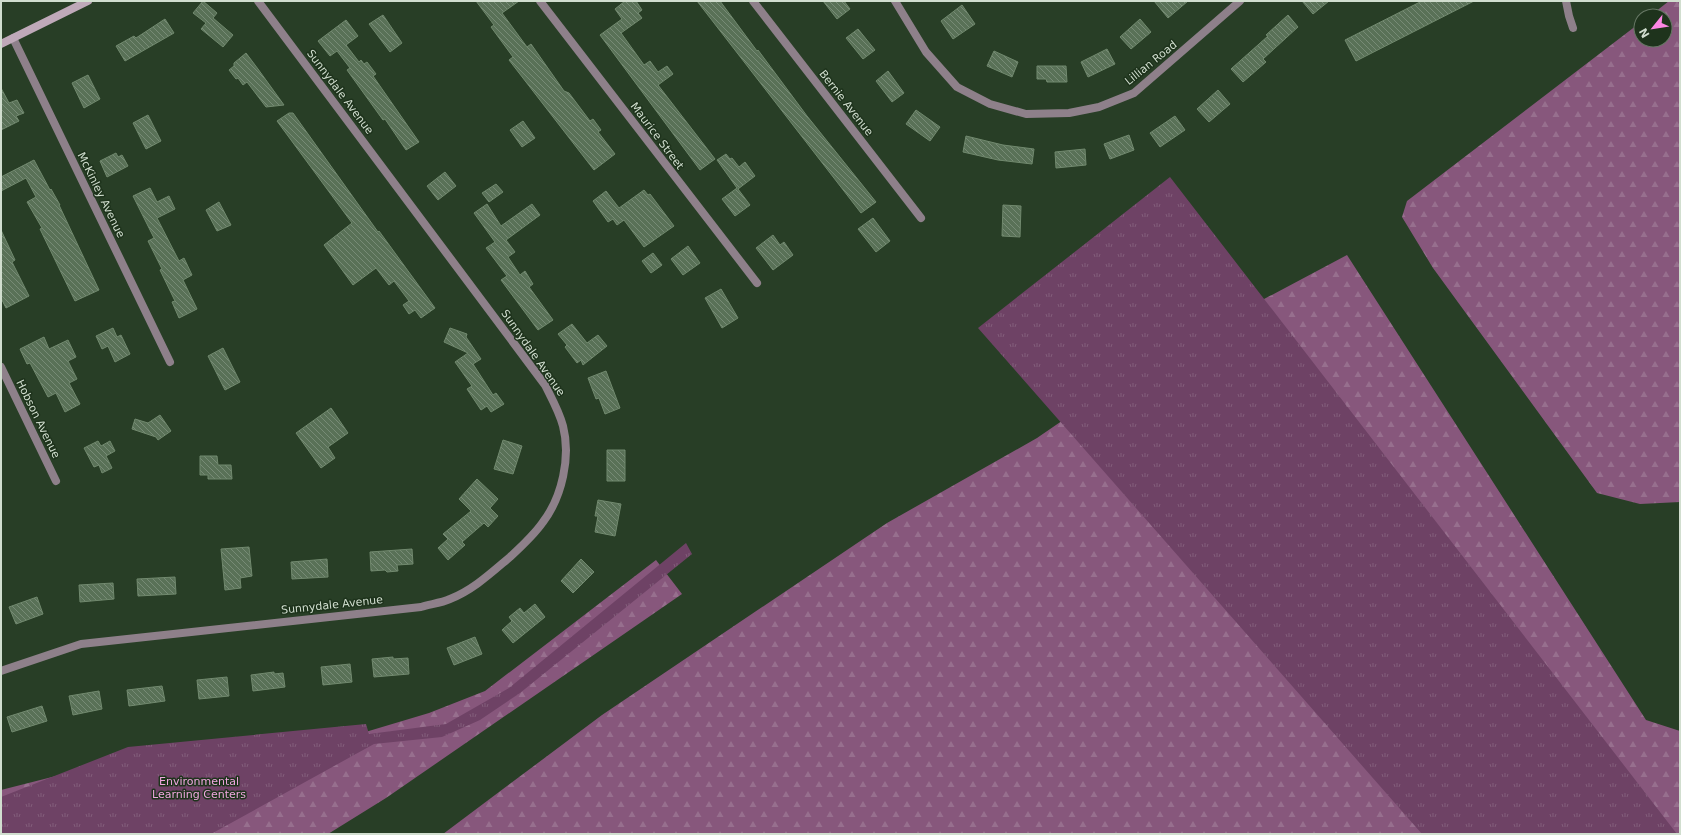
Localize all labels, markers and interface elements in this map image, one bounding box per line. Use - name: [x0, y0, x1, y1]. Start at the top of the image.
- north arrow: [1633, 8, 1673, 48]
- text: N: [1637, 26, 1653, 40]
- street label: Lillian Road: [1122, 38, 1180, 88]
- street label: Sunnydale Avenue: [304, 47, 376, 137]
- street label: Bernie Avenue: [816, 68, 876, 139]
- street label: Maurice Street: [628, 100, 687, 173]
- street label: McKinley Avenue: [75, 150, 127, 240]
- street label: Sunnydale Avenue: [498, 307, 568, 399]
- street label: Hobson Avenue: [13, 378, 63, 461]
- street label: Sunnydale Avenue: [280, 593, 384, 617]
- park label: Environmental Learning Centers: [152, 775, 246, 801]

